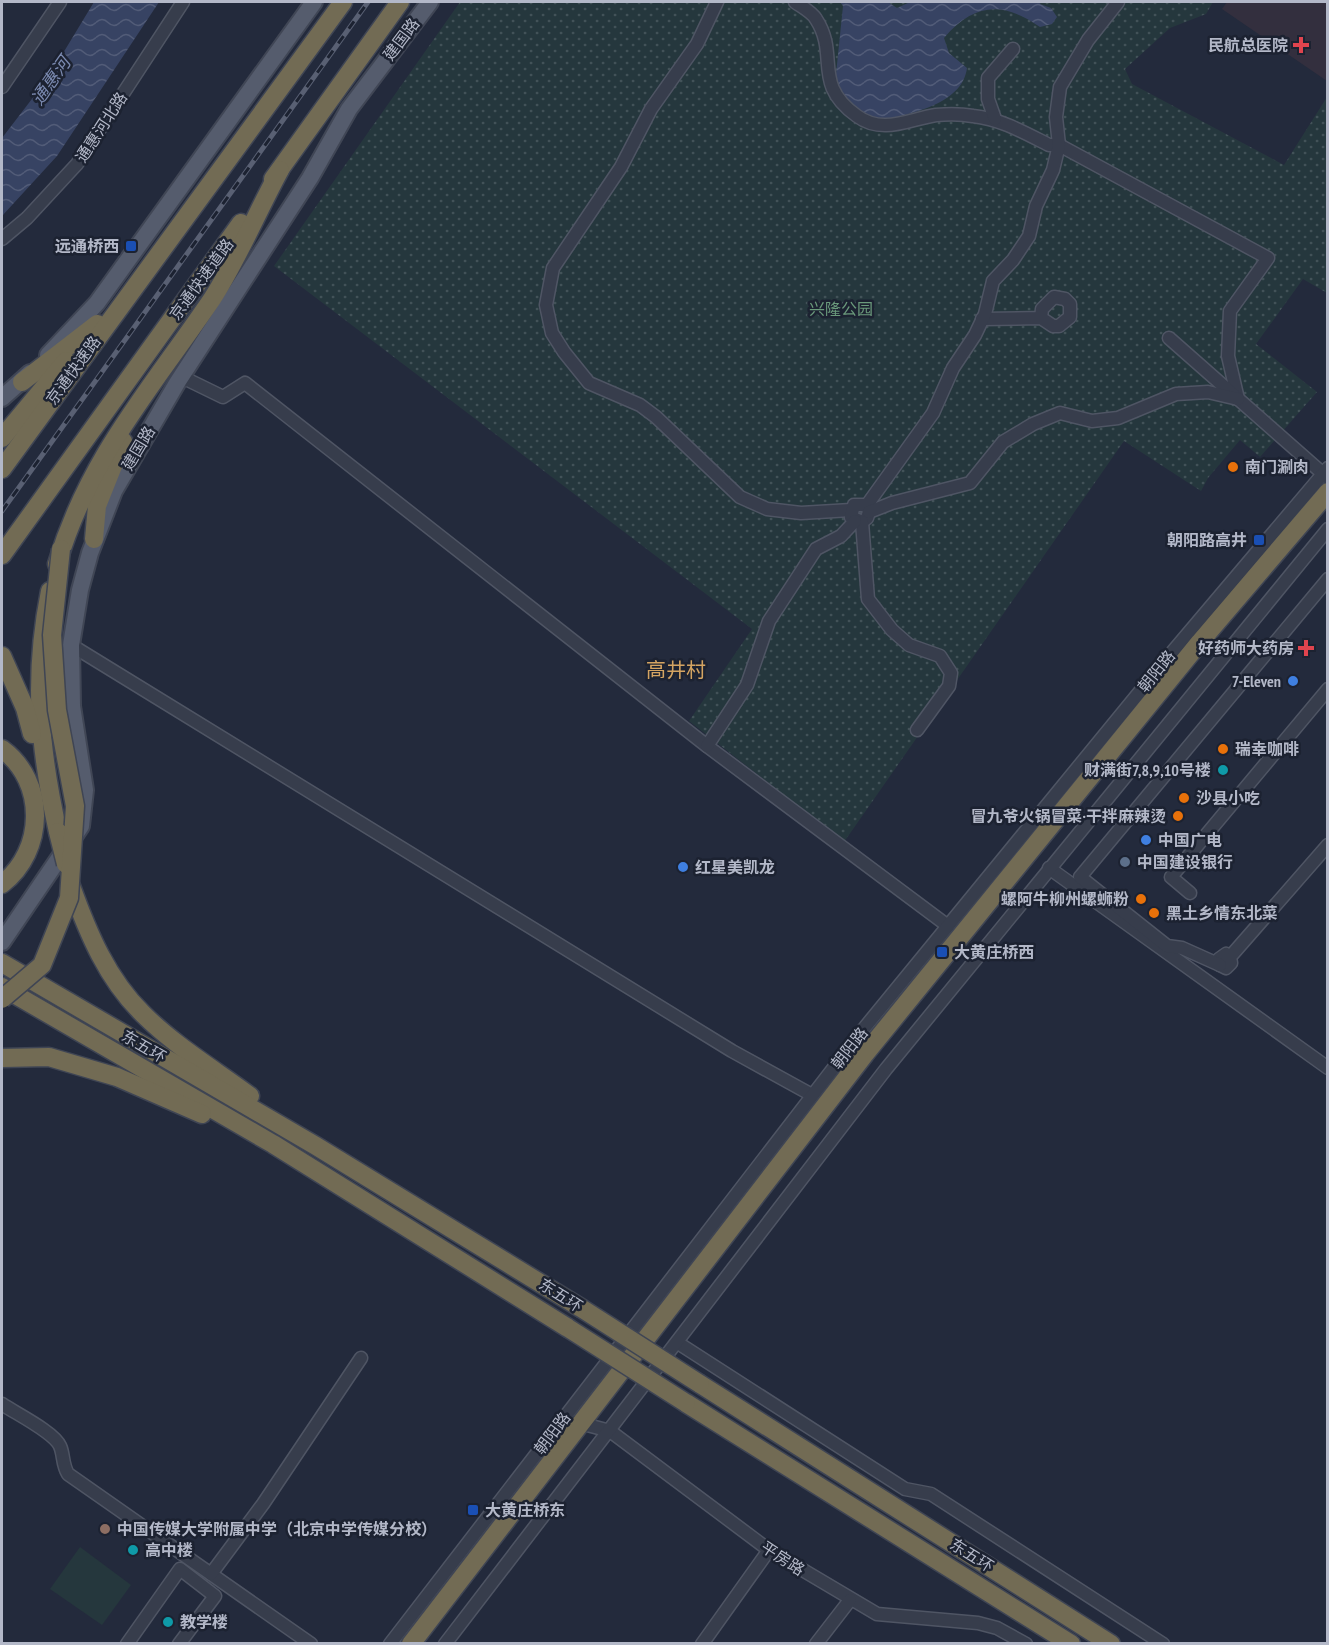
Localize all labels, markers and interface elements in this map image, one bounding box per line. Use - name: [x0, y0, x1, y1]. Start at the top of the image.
- street label: 建国路: [379, 14, 423, 64]
- place label: 民航总医院: [1208, 35, 1288, 55]
- marker: 民航总医院: [1292, 36, 1310, 54]
- water label: 通惠河: [26, 50, 77, 109]
- street label: 通惠河北路: [71, 88, 131, 166]
- street label: 京通快速道路: [165, 234, 237, 324]
- place label: 远通桥西: [55, 236, 119, 256]
- marker: 远通桥西: [124, 239, 138, 253]
- park label: 兴隆公园: [809, 299, 873, 319]
- street label: 京通快速路: [41, 332, 105, 408]
- street label: 建国路: [117, 422, 159, 474]
- place label: 南门涮肉: [1245, 457, 1309, 477]
- marker: 南门涮肉: [1226, 460, 1240, 474]
- place label: 朝阳路高井: [1167, 530, 1247, 550]
- marker: 朝阳路高井: [1252, 533, 1266, 547]
- place label: 好药师大药房: [1198, 638, 1294, 658]
- marker: 好药师大药房: [1299, 641, 1313, 655]
- street label: 朝阳路: [1133, 646, 1179, 696]
- district label: 高井村: [646, 657, 706, 683]
- place label: 7-Eleven: [1232, 671, 1281, 691]
- marker: 7-Eleven: [1286, 674, 1300, 688]
- place label: 瑞幸咖啡: [1235, 739, 1299, 759]
- marker: 瑞幸咖啡: [1216, 742, 1230, 756]
- place label: 财满街7,8,9,10号楼: [1084, 760, 1211, 780]
- marker: 财满街7,8,9,10号楼: [1216, 763, 1230, 777]
- place label: 沙县小吃: [1196, 788, 1260, 808]
- marker: 沙县小吃: [1177, 791, 1191, 805]
- place label: 冒九爷火锅冒菜·干拌麻辣烫: [971, 806, 1166, 826]
- marker: 冒九爷火锅冒菜·干拌麻辣烫: [1171, 809, 1185, 823]
- place label: 中国广电: [1158, 830, 1222, 850]
- marker: 中国广电: [1139, 833, 1153, 847]
- place label: 中国建设银行: [1137, 852, 1233, 872]
- marker: 中国建设银行: [1118, 855, 1132, 869]
- place label: 红星美凯龙: [695, 857, 775, 877]
- marker: 红星美凯龙: [676, 860, 690, 874]
- place label: 螺阿牛柳州螺蛳粉: [1001, 889, 1129, 909]
- marker: 螺阿牛柳州螺蛳粉: [1134, 892, 1148, 906]
- place label: 黑土乡情东北菜: [1166, 903, 1278, 923]
- marker: 黑土乡情东北菜: [1147, 906, 1161, 920]
- place label: 大黄庄桥西: [954, 942, 1034, 962]
- marker: 大黄庄桥西: [935, 945, 949, 959]
- street label: 朝阳路: [826, 1023, 872, 1073]
- street label: 东五环: [118, 1025, 170, 1067]
- street label: 东五环: [535, 1274, 587, 1316]
- street label: 朝阳路: [530, 1408, 574, 1458]
- place label: 大黄庄桥东: [485, 1500, 565, 1520]
- marker: 大黄庄桥东: [466, 1503, 480, 1517]
- place label: 中国传媒大学附属中学（北京中学传媒分校）: [117, 1519, 437, 1539]
- marker: 中国传媒大学附属中学（北京中学传媒分校）: [98, 1522, 112, 1536]
- street label: 东五环: [946, 1534, 998, 1576]
- street label: 平房路: [757, 1537, 809, 1579]
- place label: 高中楼: [145, 1540, 193, 1560]
- marker: 高中楼: [126, 1543, 140, 1557]
- place label: 教学楼: [180, 1612, 228, 1632]
- marker: 教学楼: [161, 1615, 175, 1629]

